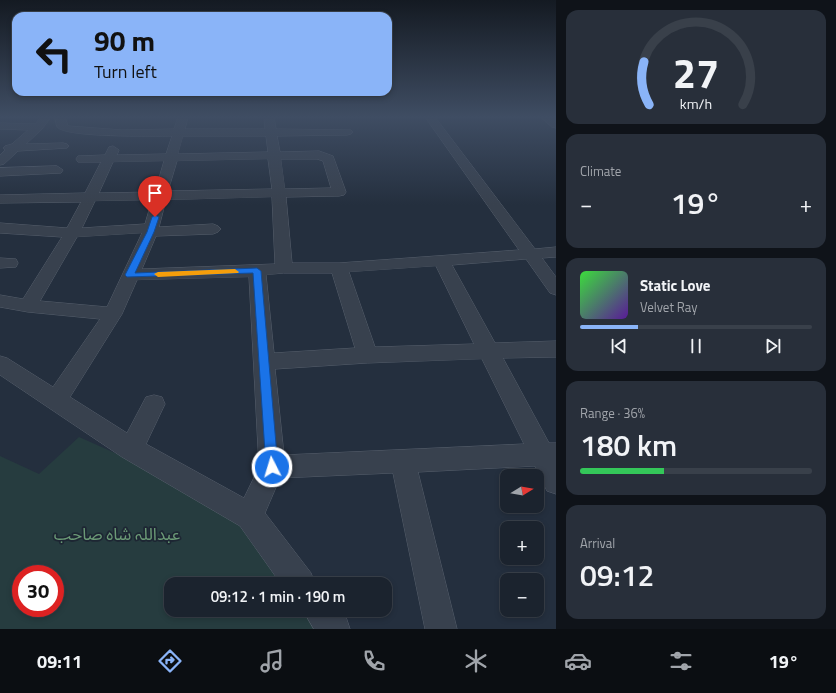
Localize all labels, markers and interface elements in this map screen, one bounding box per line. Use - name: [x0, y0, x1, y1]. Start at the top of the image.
- text: 90 m: [94, 19, 155, 62]
- icon: left: [28, 28, 80, 80]
- text: 27: [673, 41, 719, 104]
- text: Turn left: [94, 58, 157, 85]
- text: km/h: [680, 92, 712, 114]
- text: Climate: [580, 161, 621, 181]
- pin: [138, 176, 172, 217]
- text: 19°: [671, 180, 721, 226]
- icon: arrive: [144, 182, 166, 204]
- text: −: [580, 187, 592, 221]
- text: +: [800, 187, 812, 221]
- text: Static Love: [640, 274, 711, 297]
- text: Velvet Ray: [640, 297, 698, 317]
- icon: previous: [608, 335, 630, 357]
- icon: pause: [685, 335, 707, 357]
- icon: next: [762, 335, 784, 357]
- text: Range · 36%: [580, 403, 645, 423]
- text: 180 km: [580, 422, 677, 468]
- position arrow: [251, 446, 293, 488]
- north arrow: [500, 469, 544, 513]
- map controls: [500, 469, 544, 617]
- park label: عبداللہ شاہ صاحب: [54, 521, 181, 547]
- button: +: [500, 521, 544, 565]
- text: Arrival: [580, 533, 615, 553]
- text: 09:12: [580, 552, 654, 598]
- speed limit sign: 30: [12, 565, 64, 617]
- button: −: [500, 573, 544, 617]
- text: 09:12 · 1 min · 190 m: [211, 585, 345, 608]
- icon: directions: [156, 647, 184, 675]
- icon: music: [258, 647, 286, 675]
- icon: phone: [360, 647, 388, 675]
- icon: climate: [462, 647, 490, 675]
- icon: car: [564, 647, 592, 675]
- icon: filters: [667, 647, 695, 675]
- text: 09:11: [37, 648, 82, 675]
- text: 19°: [769, 648, 799, 675]

